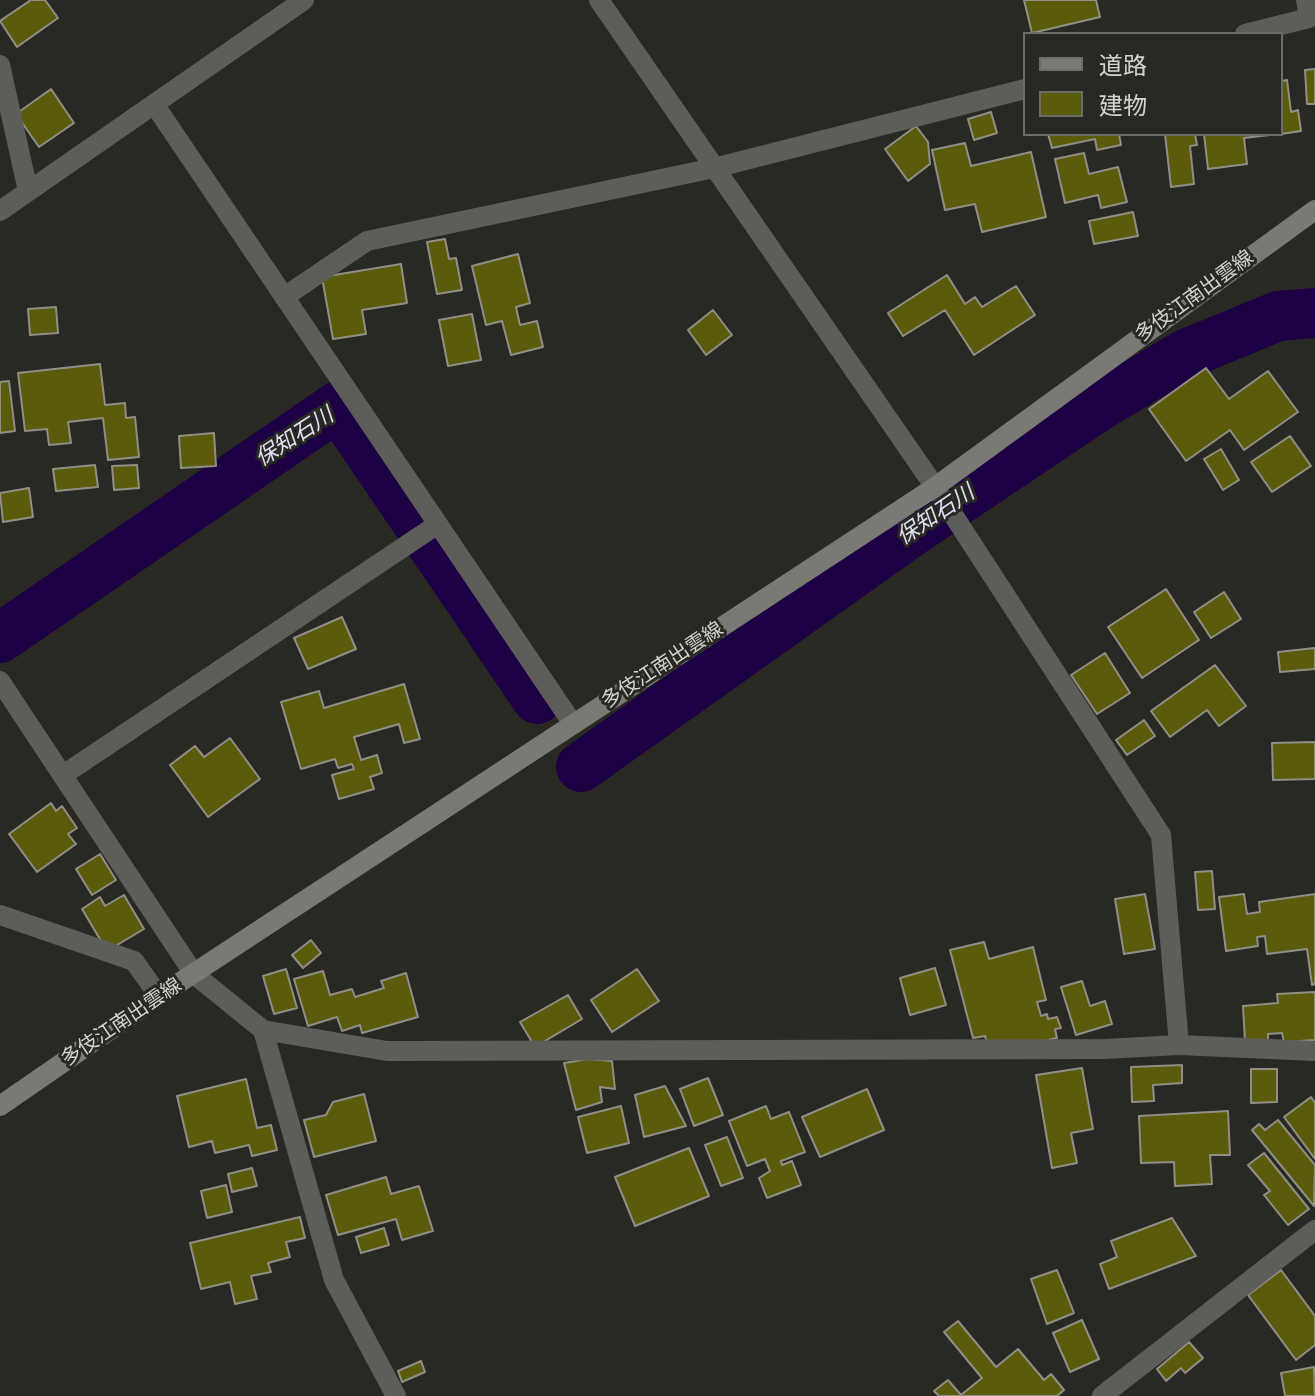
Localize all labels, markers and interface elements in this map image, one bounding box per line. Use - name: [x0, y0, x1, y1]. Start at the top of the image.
- legend: [1023, 32, 1283, 136]
- text: 道路: [1099, 49, 1147, 82]
- text: 建物: [1099, 89, 1147, 122]
- street label: 多伎江南出雲線: [1131, 246, 1259, 348]
- water label: 保知石川: [251, 403, 339, 473]
- water label: 保知石川: [892, 480, 980, 552]
- street label: 多伎江南出雲線: [598, 618, 728, 714]
- street label: 多伎江南出雲線: [57, 974, 187, 1072]

